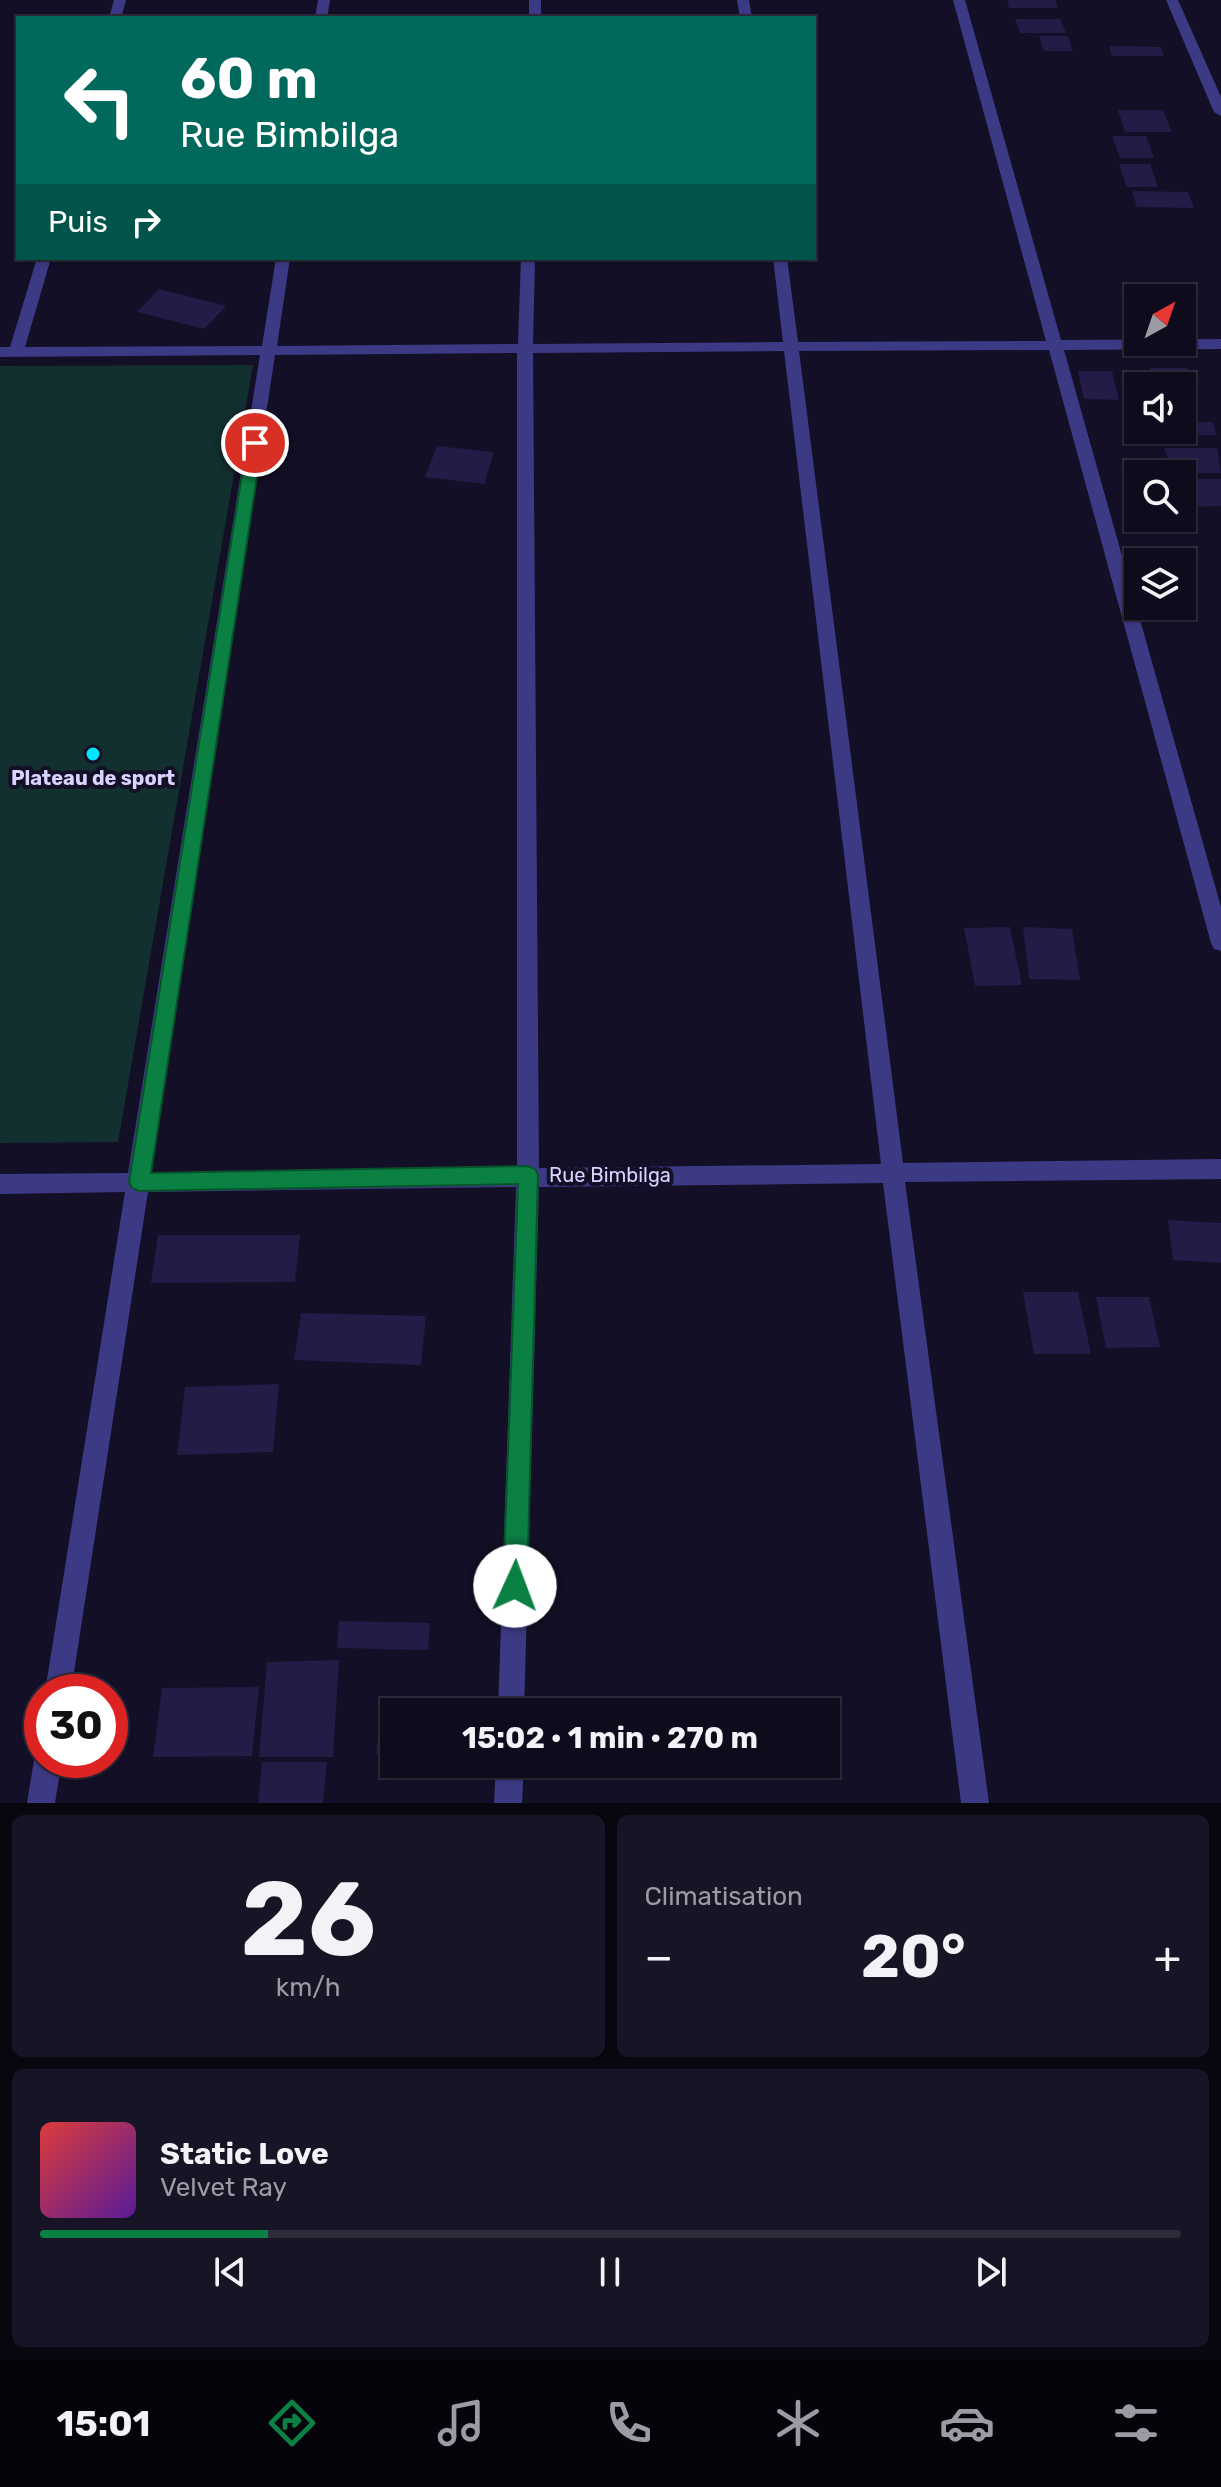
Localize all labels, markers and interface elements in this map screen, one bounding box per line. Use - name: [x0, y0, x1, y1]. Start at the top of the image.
- text: 60 m: [180, 46, 318, 112]
- icon: left: [48, 48, 152, 152]
- text: Rue Bimbilga: [180, 113, 399, 156]
- icon: right: [124, 200, 168, 244]
- text: Puis: [48, 204, 108, 240]
- north arrow: [1124, 284, 1196, 356]
- map controls: [1124, 284, 1196, 620]
- button: sound: [1124, 372, 1196, 444]
- pin: [221, 409, 289, 477]
- icon: arrive: [233, 421, 277, 465]
- button: search: [1124, 460, 1196, 532]
- button: layers: [1124, 548, 1196, 620]
- marker: Plateau de sport: [84, 745, 102, 763]
- place label: Plateau de sport: [11, 766, 175, 790]
- street label: Rue Bimbilga: [549, 1163, 671, 1187]
- position arrow: [473, 1544, 557, 1628]
- speed limit sign: 30: [24, 1674, 128, 1778]
- text: 15:02 · 1 min · 270 m: [462, 1720, 758, 1756]
- text: 26: [241, 1858, 376, 1981]
- text: Climatisation: [645, 1881, 803, 1912]
- text: 20°: [861, 1921, 966, 1992]
- text: −: [645, 1931, 673, 1983]
- text: +: [1154, 1931, 1181, 1983]
- text: km/h: [276, 1972, 341, 2003]
- text: Static Love: [160, 2136, 329, 2172]
- text: Velvet Ray: [160, 2172, 287, 2203]
- icon: previous: [208, 2250, 252, 2294]
- icon: pause: [588, 2250, 632, 2294]
- icon: next: [969, 2250, 1013, 2294]
- icon: directions: [264, 2395, 320, 2451]
- icon: music: [433, 2395, 489, 2451]
- icon: phone: [601, 2395, 657, 2451]
- icon: climate: [770, 2395, 826, 2451]
- icon: car: [939, 2395, 995, 2451]
- icon: filters: [1108, 2395, 1164, 2451]
- text: 15:01: [56, 2402, 151, 2445]

